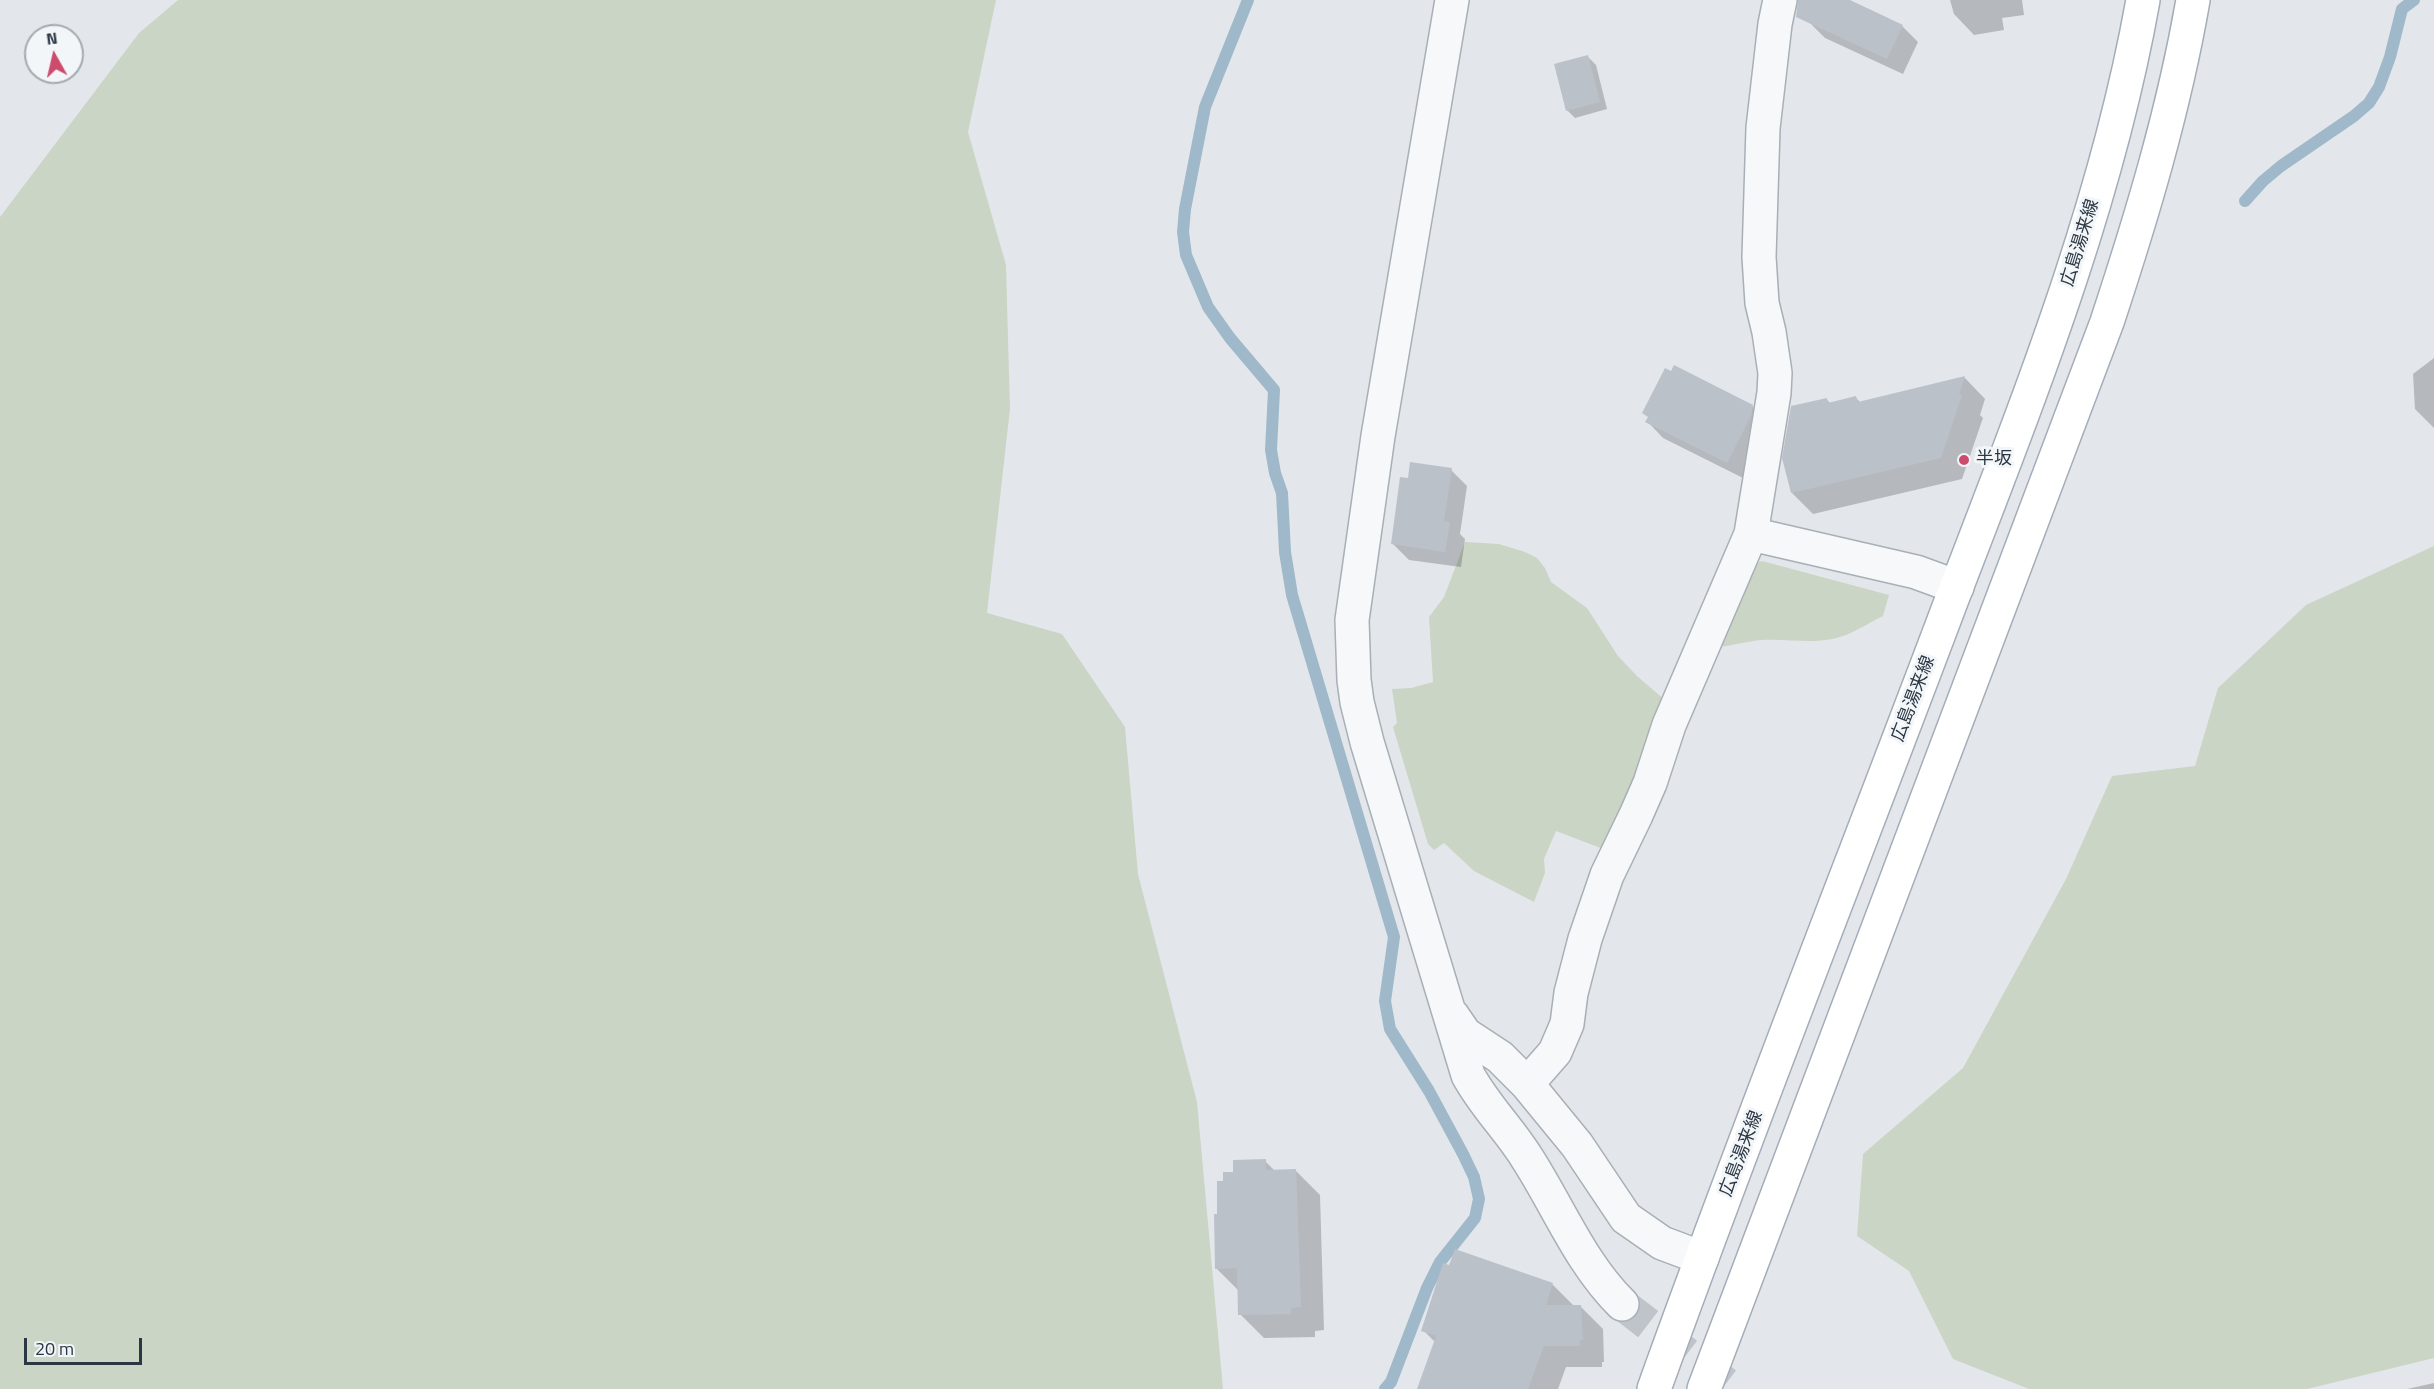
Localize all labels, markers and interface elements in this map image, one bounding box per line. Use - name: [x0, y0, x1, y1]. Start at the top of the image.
- north arrow: [24, 24, 84, 84]
- text: N: [45, 26, 59, 51]
- street label: 広島湯来線: [2058, 197, 2104, 289]
- place label: 半坂: [1976, 449, 2012, 471]
- marker: 半坂: [1957, 453, 1971, 467]
- street label: 広島湯来線: [1888, 653, 1940, 745]
- street label: 広島湯来線: [1716, 1108, 1768, 1200]
- scale bar: [27, 1326, 146, 1364]
- text: 20 m: [35, 1335, 74, 1362]

